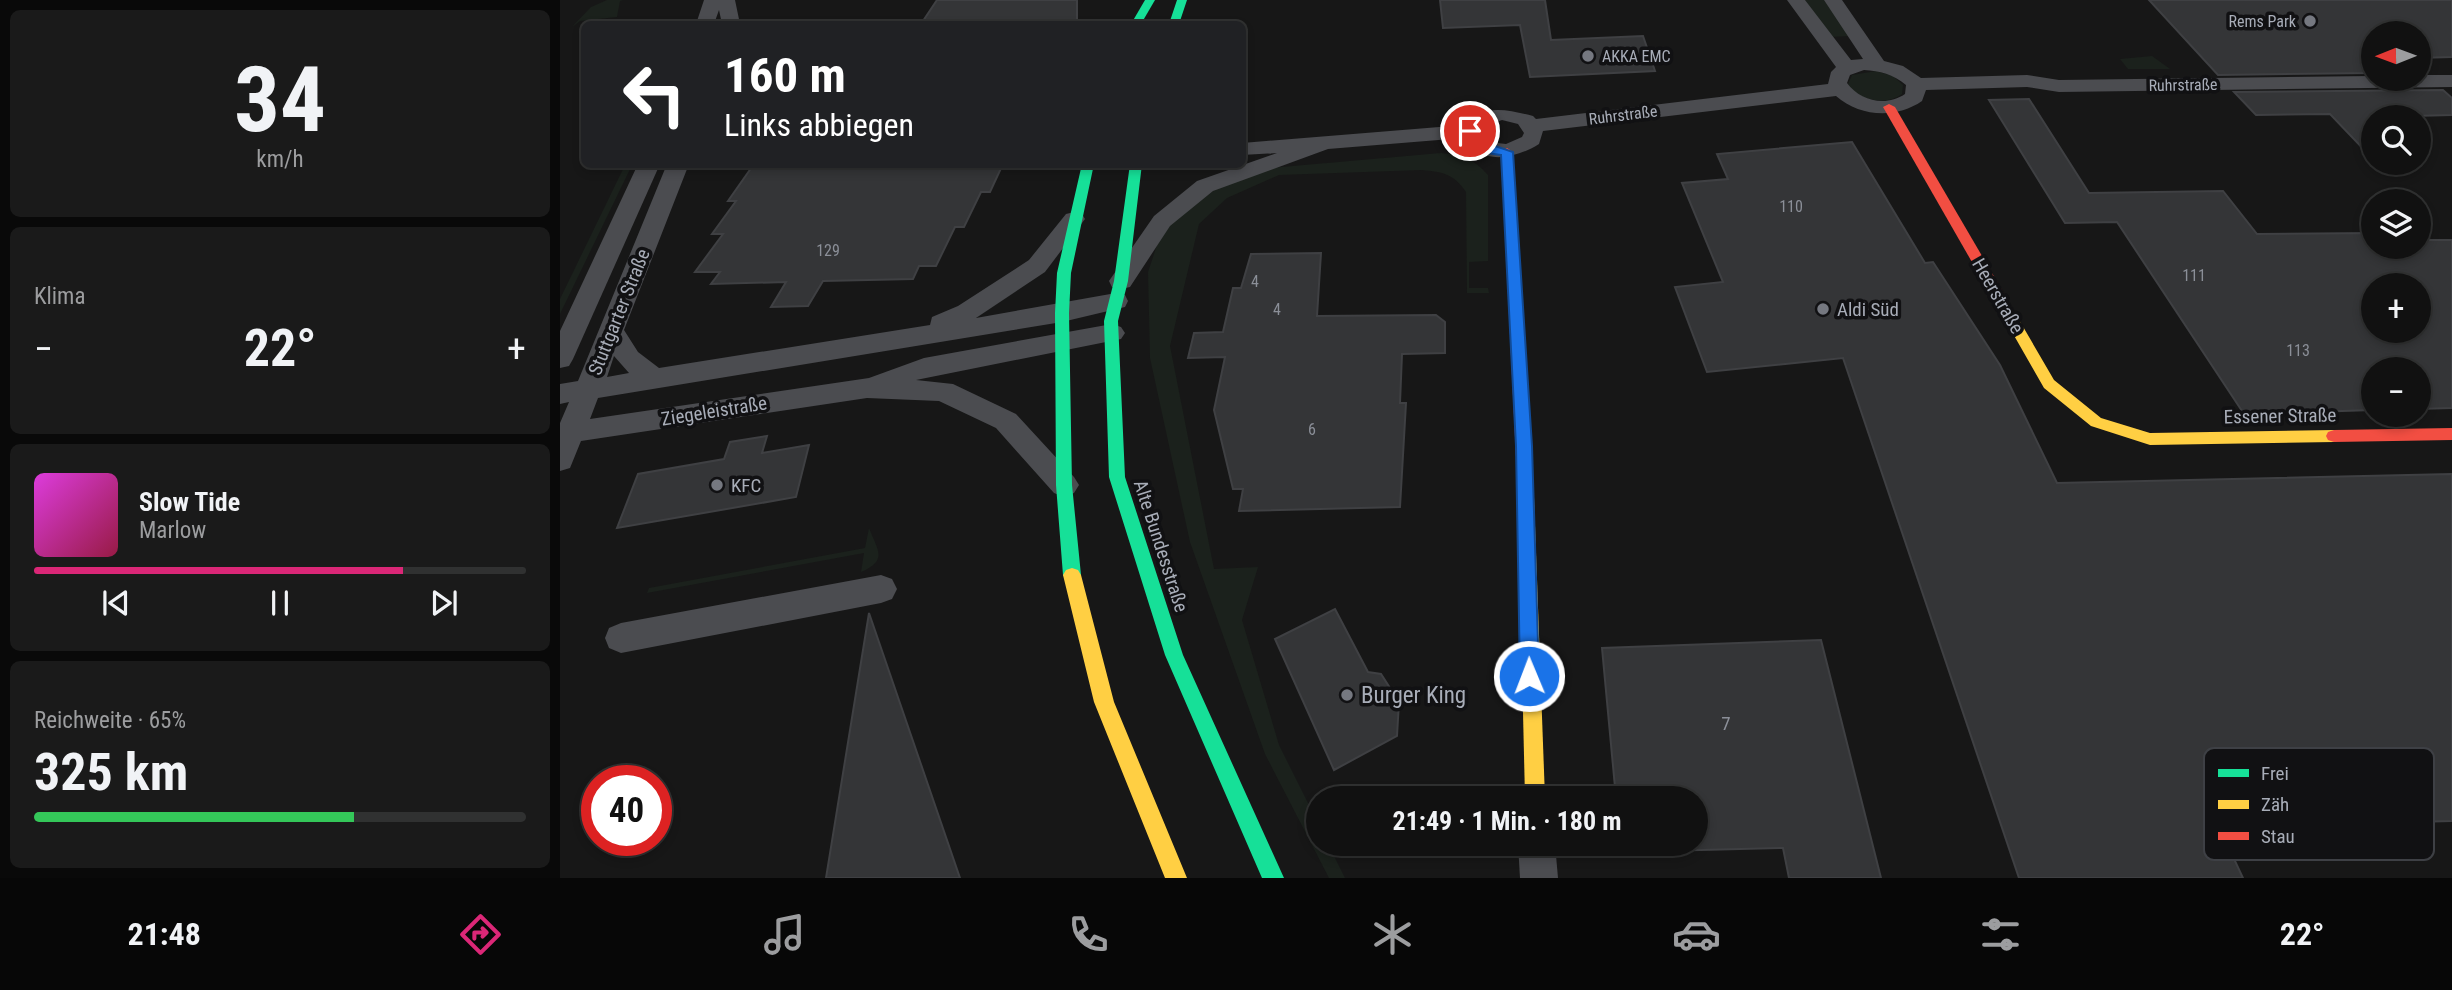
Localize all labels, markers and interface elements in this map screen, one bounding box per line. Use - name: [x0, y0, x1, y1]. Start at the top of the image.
- place label: Rems Park: [2228, 12, 2297, 31]
- marker: Rems Park: [2302, 13, 2318, 29]
- north arrow: [2361, 21, 2431, 91]
- map controls: [2361, 21, 2431, 427]
- text: 34: [234, 47, 326, 153]
- text: 160 m: [724, 47, 846, 104]
- place label: AKKA EMC: [1602, 47, 1671, 66]
- marker: AKKA EMC: [1580, 48, 1596, 64]
- icon: left: [609, 49, 700, 140]
- street label: Ruhrstraße: [2148, 75, 2218, 95]
- pin: [1440, 101, 1500, 161]
- street label: Ruhrstraße: [1588, 101, 1658, 129]
- button: search: [2361, 105, 2431, 175]
- text: Links abbiegen: [724, 106, 914, 144]
- icon: arrive: [1451, 112, 1489, 150]
- text: km/h: [256, 146, 304, 173]
- button: layers: [2361, 189, 2431, 259]
- house number: 110: [1779, 197, 1803, 216]
- house number: 129: [816, 241, 840, 260]
- street label: Stuttgarter Straße: [583, 245, 655, 378]
- street label: Heerstraße: [1967, 254, 2029, 338]
- house number: 111: [2182, 266, 2206, 285]
- house number: 4: [1251, 272, 1259, 291]
- button: +: [2361, 273, 2431, 343]
- text: Klima: [34, 283, 85, 310]
- place label: Aldi Süd: [1837, 298, 1899, 321]
- house number: 4: [1273, 300, 1281, 319]
- marker: Aldi Süd: [1815, 301, 1831, 317]
- text: 22°: [244, 318, 316, 379]
- text: −: [34, 327, 53, 371]
- text: +: [507, 327, 526, 371]
- house number: 113: [2286, 341, 2310, 360]
- button: −: [2361, 357, 2431, 427]
- street label: Ziegeleistraße: [659, 391, 769, 431]
- street label: Essener Straße: [2223, 404, 2337, 428]
- house number: 6: [1308, 420, 1316, 439]
- place label: KFC: [731, 474, 761, 497]
- marker: KFC: [709, 477, 725, 493]
- street label: Alte Bundesstraße: [1129, 477, 1193, 615]
- text: Slow Tide: [139, 487, 240, 517]
- text: Marlow: [139, 517, 206, 544]
- icon: previous: [97, 584, 135, 622]
- icon: pause: [261, 584, 299, 622]
- icon: next: [425, 584, 463, 622]
- position arrow: [1492, 639, 1566, 713]
- place label: Burger King: [1361, 682, 1466, 709]
- marker: Burger King: [1339, 687, 1355, 703]
- text: Reichweite · 65%: [34, 707, 186, 734]
- house number: 7: [1721, 712, 1731, 735]
- text: 325 km: [34, 742, 188, 803]
- legend: [2204, 748, 2434, 860]
- text: Frei: [2261, 762, 2289, 785]
- speed limit sign: 40: [581, 765, 672, 856]
- text: Zäh: [2261, 793, 2289, 816]
- text: 21:49 · 1 Min. · 180 m: [1393, 806, 1621, 836]
- text: Stau: [2261, 825, 2295, 848]
- icon: directions: [456, 910, 505, 959]
- icon: music: [760, 910, 809, 959]
- icon: phone: [1064, 910, 1113, 959]
- icon: climate: [1368, 910, 1417, 959]
- icon: car: [1672, 910, 1721, 959]
- icon: filters: [1976, 910, 2025, 959]
- text: 21:48: [127, 915, 201, 953]
- text: 22°: [2280, 915, 2324, 953]

